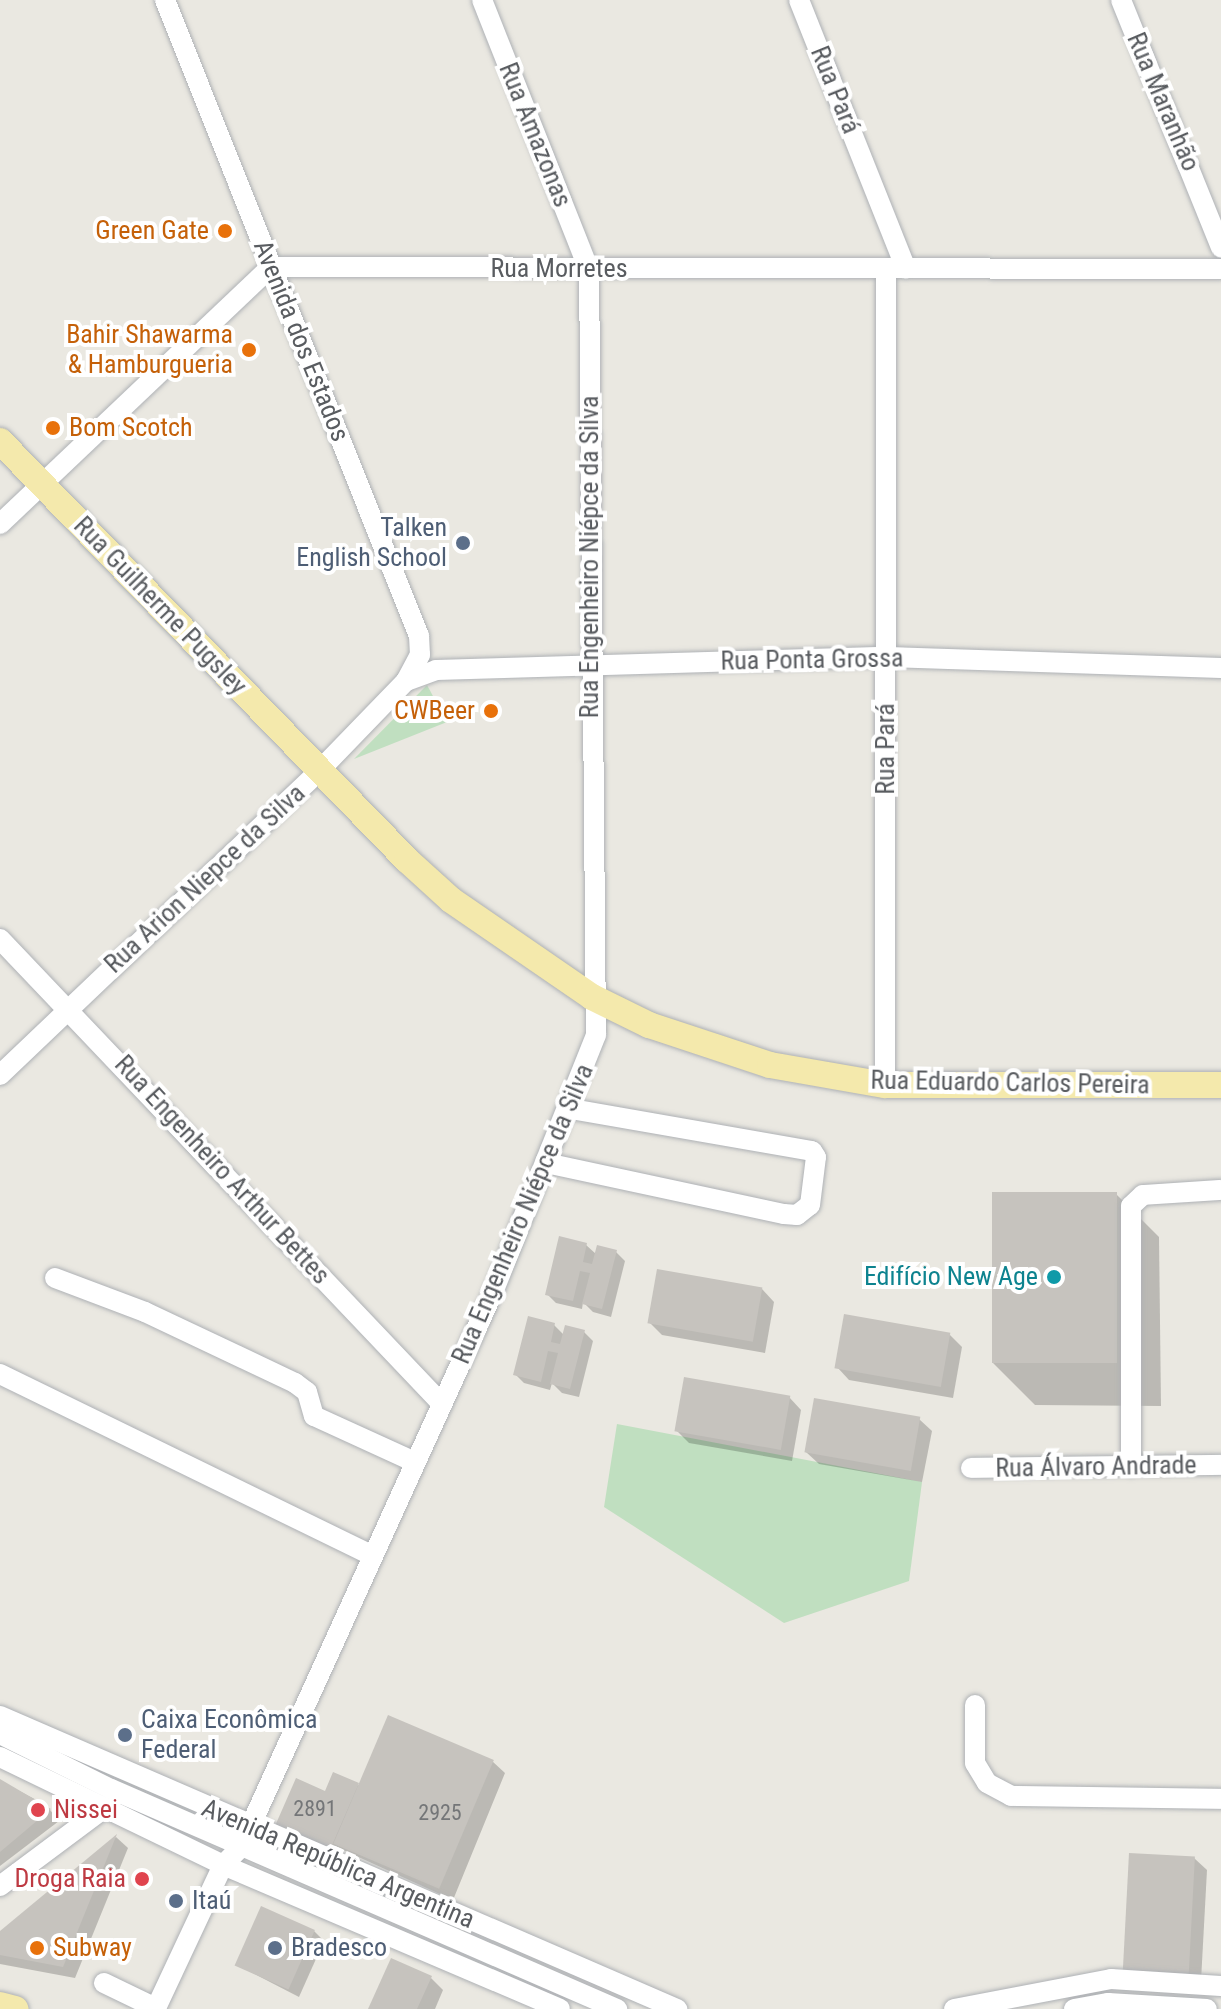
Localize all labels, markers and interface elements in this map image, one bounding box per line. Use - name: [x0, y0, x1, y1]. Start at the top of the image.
- street label: Rua Maranhão: [1120, 28, 1206, 176]
- street label: Rua Pará: [803, 42, 867, 138]
- street label: Rua Amazonas: [492, 58, 578, 212]
- place label: Green Gate: [95, 215, 209, 247]
- marker: Green Gate: [216, 222, 234, 240]
- street label: Avenida dos Estados: [246, 236, 356, 446]
- street label: Rua Morretes: [490, 253, 628, 285]
- place label: Bahir Shawarma & Hamburgueria: [66, 319, 233, 380]
- marker: Bahir Shawarma & Hamburgueria: [240, 341, 258, 359]
- street label: Rua Engenheiro Niépce da Silva: [574, 396, 606, 718]
- place label: Bom Scotch: [69, 412, 193, 444]
- marker: Bom Scotch: [44, 419, 62, 437]
- street label: Rua Guilherme Pugsley: [67, 510, 253, 702]
- place label: Talken English School: [296, 512, 447, 574]
- marker: Talken English School: [454, 534, 472, 552]
- street label: Rua Ponta Grossa: [720, 643, 904, 677]
- place label: CWBeer: [394, 695, 475, 727]
- marker: CWBeer: [482, 702, 500, 720]
- street label: Rua Pará: [870, 703, 902, 795]
- street label: Rua Arion Niepce da Silva: [98, 778, 312, 980]
- street label: Rua Engenheiro Arthur Bettes: [108, 1049, 336, 1291]
- street label: Rua Engenheiro Niépce da Silva: [446, 1059, 600, 1369]
- street label: Rua Eduardo Carlos Pereira: [870, 1065, 1150, 1101]
- place label: Edifício New Age: [864, 1261, 1038, 1293]
- marker: Edifício New Age: [1045, 1268, 1063, 1286]
- street label: Rua Álvaro Andrade: [995, 1450, 1197, 1484]
- place label: Caixa Econômica Federal: [141, 1704, 317, 1766]
- marker: Caixa Econômica Federal: [116, 1726, 134, 1744]
- street label: Avenida República Argentina: [197, 1792, 479, 1936]
- place label: Nissei: [54, 1794, 118, 1826]
- house number: 2891: [293, 1796, 337, 1822]
- house number: 2925: [418, 1800, 462, 1826]
- marker: Nissei: [29, 1801, 47, 1819]
- place label: Droga Raia: [15, 1863, 126, 1895]
- marker: Droga Raia: [133, 1870, 151, 1888]
- place label: Itaú: [192, 1885, 231, 1917]
- marker: Itaú: [167, 1892, 185, 1910]
- place label: Subway: [53, 1932, 132, 1964]
- place label: Bradesco: [291, 1932, 387, 1964]
- marker: Subway: [28, 1939, 46, 1957]
- marker: Bradesco: [266, 1939, 284, 1957]

